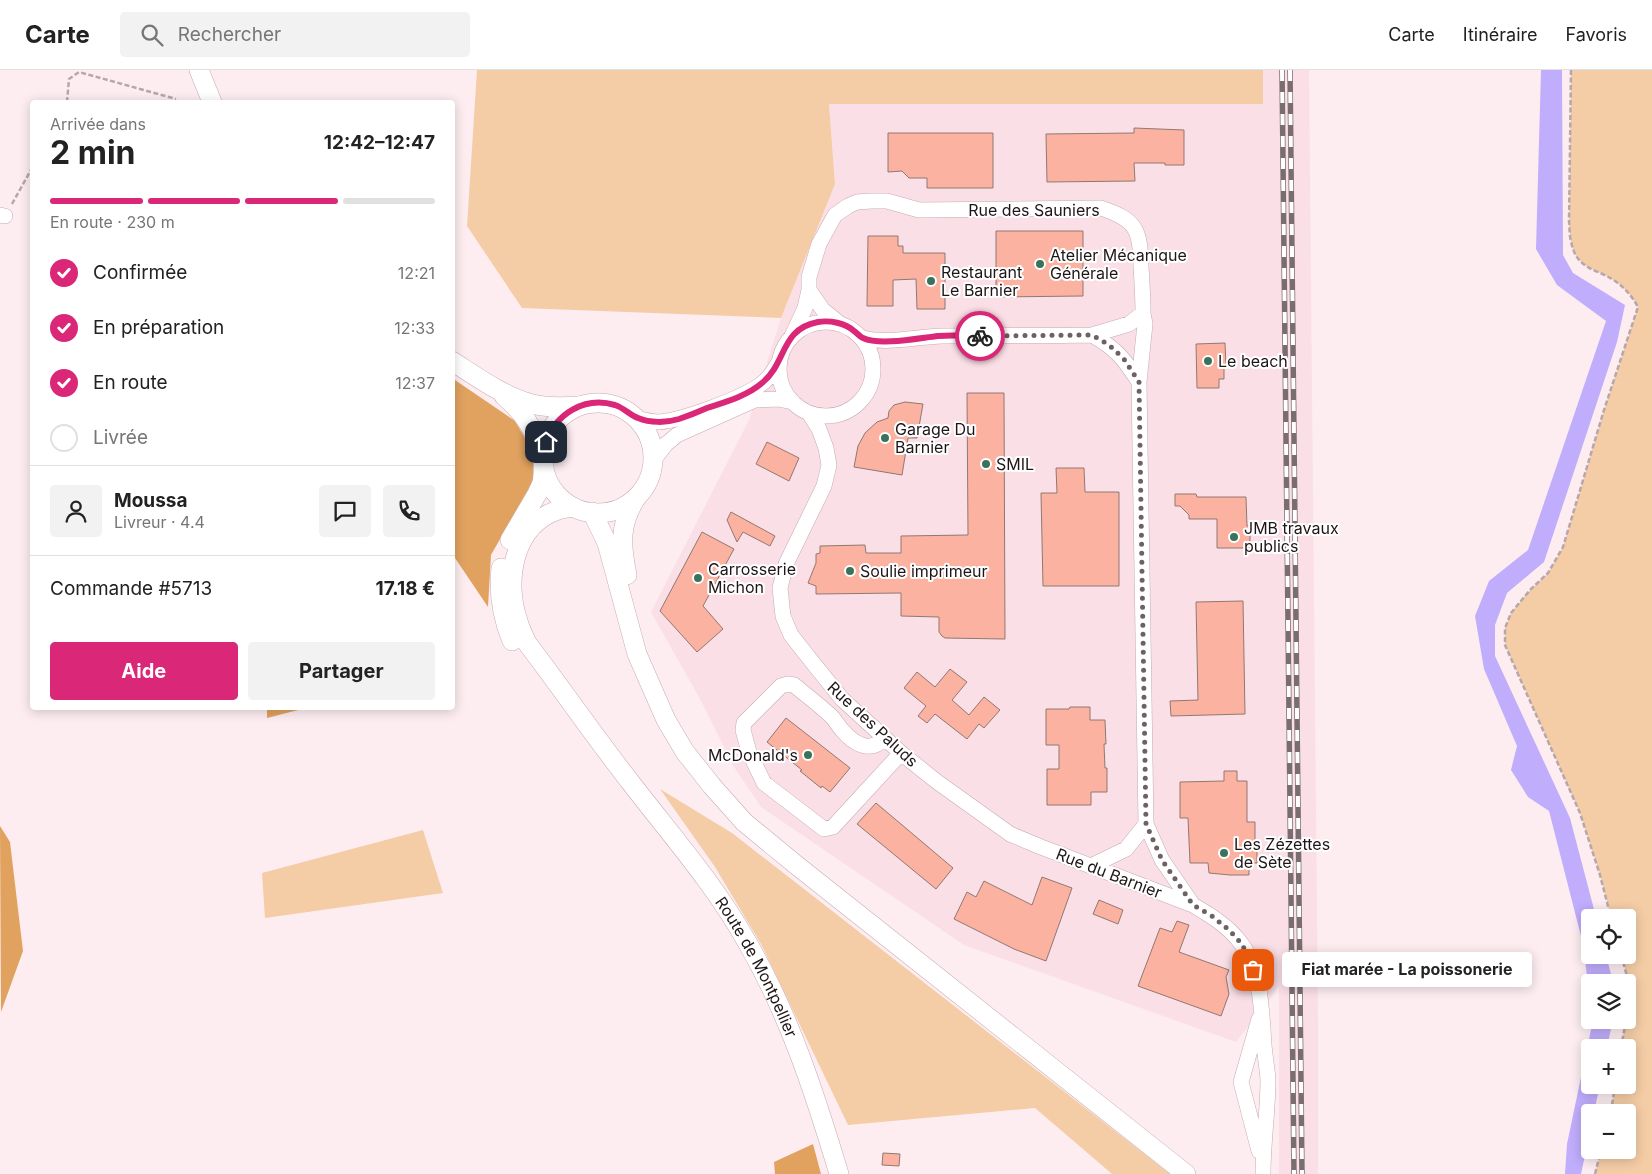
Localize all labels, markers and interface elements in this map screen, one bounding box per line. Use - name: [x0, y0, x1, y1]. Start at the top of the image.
- search box: [120, 12, 470, 57]
- text: Carte: [25, 20, 90, 49]
- icon: search: [138, 21, 166, 49]
- text: Rechercher: [178, 23, 281, 46]
- text: Carte: [1388, 24, 1435, 45]
- text: Itinéraire: [1463, 24, 1537, 45]
- text: Favoris: [1565, 24, 1627, 45]
- text: Arrivée dans: [50, 114, 146, 134]
- text: 12:42–12:47: [324, 131, 435, 154]
- text: 2 min: [50, 133, 136, 172]
- street label: Rue des Sauniers: [968, 200, 1100, 220]
- text: En route · 230 m: [50, 212, 175, 232]
- place label: Atelier Mécanique Générale: [1050, 245, 1187, 283]
- marker: Atelier Mécanique Générale: [1034, 258, 1046, 270]
- icon: check: [50, 259, 78, 287]
- text: Confirmée: [93, 261, 187, 284]
- place label: Restaurant Le Barnier: [941, 262, 1022, 300]
- text: 12:21: [398, 263, 435, 283]
- marker: Restaurant Le Barnier: [925, 275, 937, 287]
- courier: [955, 311, 1005, 361]
- icon: check: [50, 314, 78, 342]
- text: En préparation: [93, 316, 224, 339]
- text: 12:33: [394, 318, 435, 338]
- icon: bike: [966, 322, 994, 350]
- place label: Le beach: [1218, 351, 1288, 371]
- marker: Le beach: [1202, 355, 1214, 367]
- icon: check: [50, 369, 78, 397]
- text: En route: [93, 371, 168, 394]
- text: 12:37: [395, 373, 435, 393]
- place label: Garage Du Barnier: [895, 419, 976, 457]
- pin: [525, 421, 567, 463]
- text: Livrée: [93, 426, 148, 449]
- icon: home: [532, 428, 560, 456]
- marker: Garage Du Barnier: [879, 432, 891, 444]
- place label: SMIL: [996, 454, 1034, 474]
- marker: SMIL: [980, 458, 992, 470]
- button: person: [50, 485, 102, 537]
- button: chat: [319, 485, 371, 537]
- button: phone: [383, 485, 435, 537]
- text: Moussa: [114, 489, 188, 512]
- text: Livreur · 4.4: [114, 512, 205, 532]
- place label: JMB travaux publics: [1244, 518, 1339, 556]
- marker: JMB travaux publics: [1228, 531, 1240, 543]
- place label: Carrosserie Michon: [708, 559, 796, 597]
- place label: Soulie imprimeur: [860, 561, 988, 581]
- marker: Soulie imprimeur: [844, 565, 856, 577]
- marker: Carrosserie Michon: [692, 572, 704, 584]
- text: Commande #5713: [50, 577, 212, 600]
- text: 17.18 €: [375, 577, 435, 600]
- button: Aide: [50, 642, 238, 700]
- button: Partager: [248, 642, 435, 700]
- street label: Rue des Paluds: [824, 677, 922, 771]
- place label: McDonald's: [708, 745, 798, 765]
- marker: McDonald's: [802, 749, 814, 761]
- place label: Les Zézettes de Sète: [1234, 834, 1330, 872]
- street label: Rue du Barnier: [1053, 844, 1165, 902]
- marker: Les Zézettes de Sète: [1218, 847, 1230, 859]
- street label: Route de Montpellier: [711, 893, 802, 1040]
- map controls: [1581, 909, 1636, 1159]
- button: locate: [1581, 909, 1636, 964]
- pin: [1232, 949, 1274, 991]
- callout: Fiat marée - La poissonerie: [1283, 952, 1533, 988]
- icon: bag: [1239, 956, 1267, 984]
- text: Fiat marée - La poissonerie: [1302, 959, 1512, 979]
- button: layers: [1581, 974, 1636, 1029]
- button: +: [1581, 1039, 1636, 1094]
- button: −: [1581, 1104, 1636, 1159]

